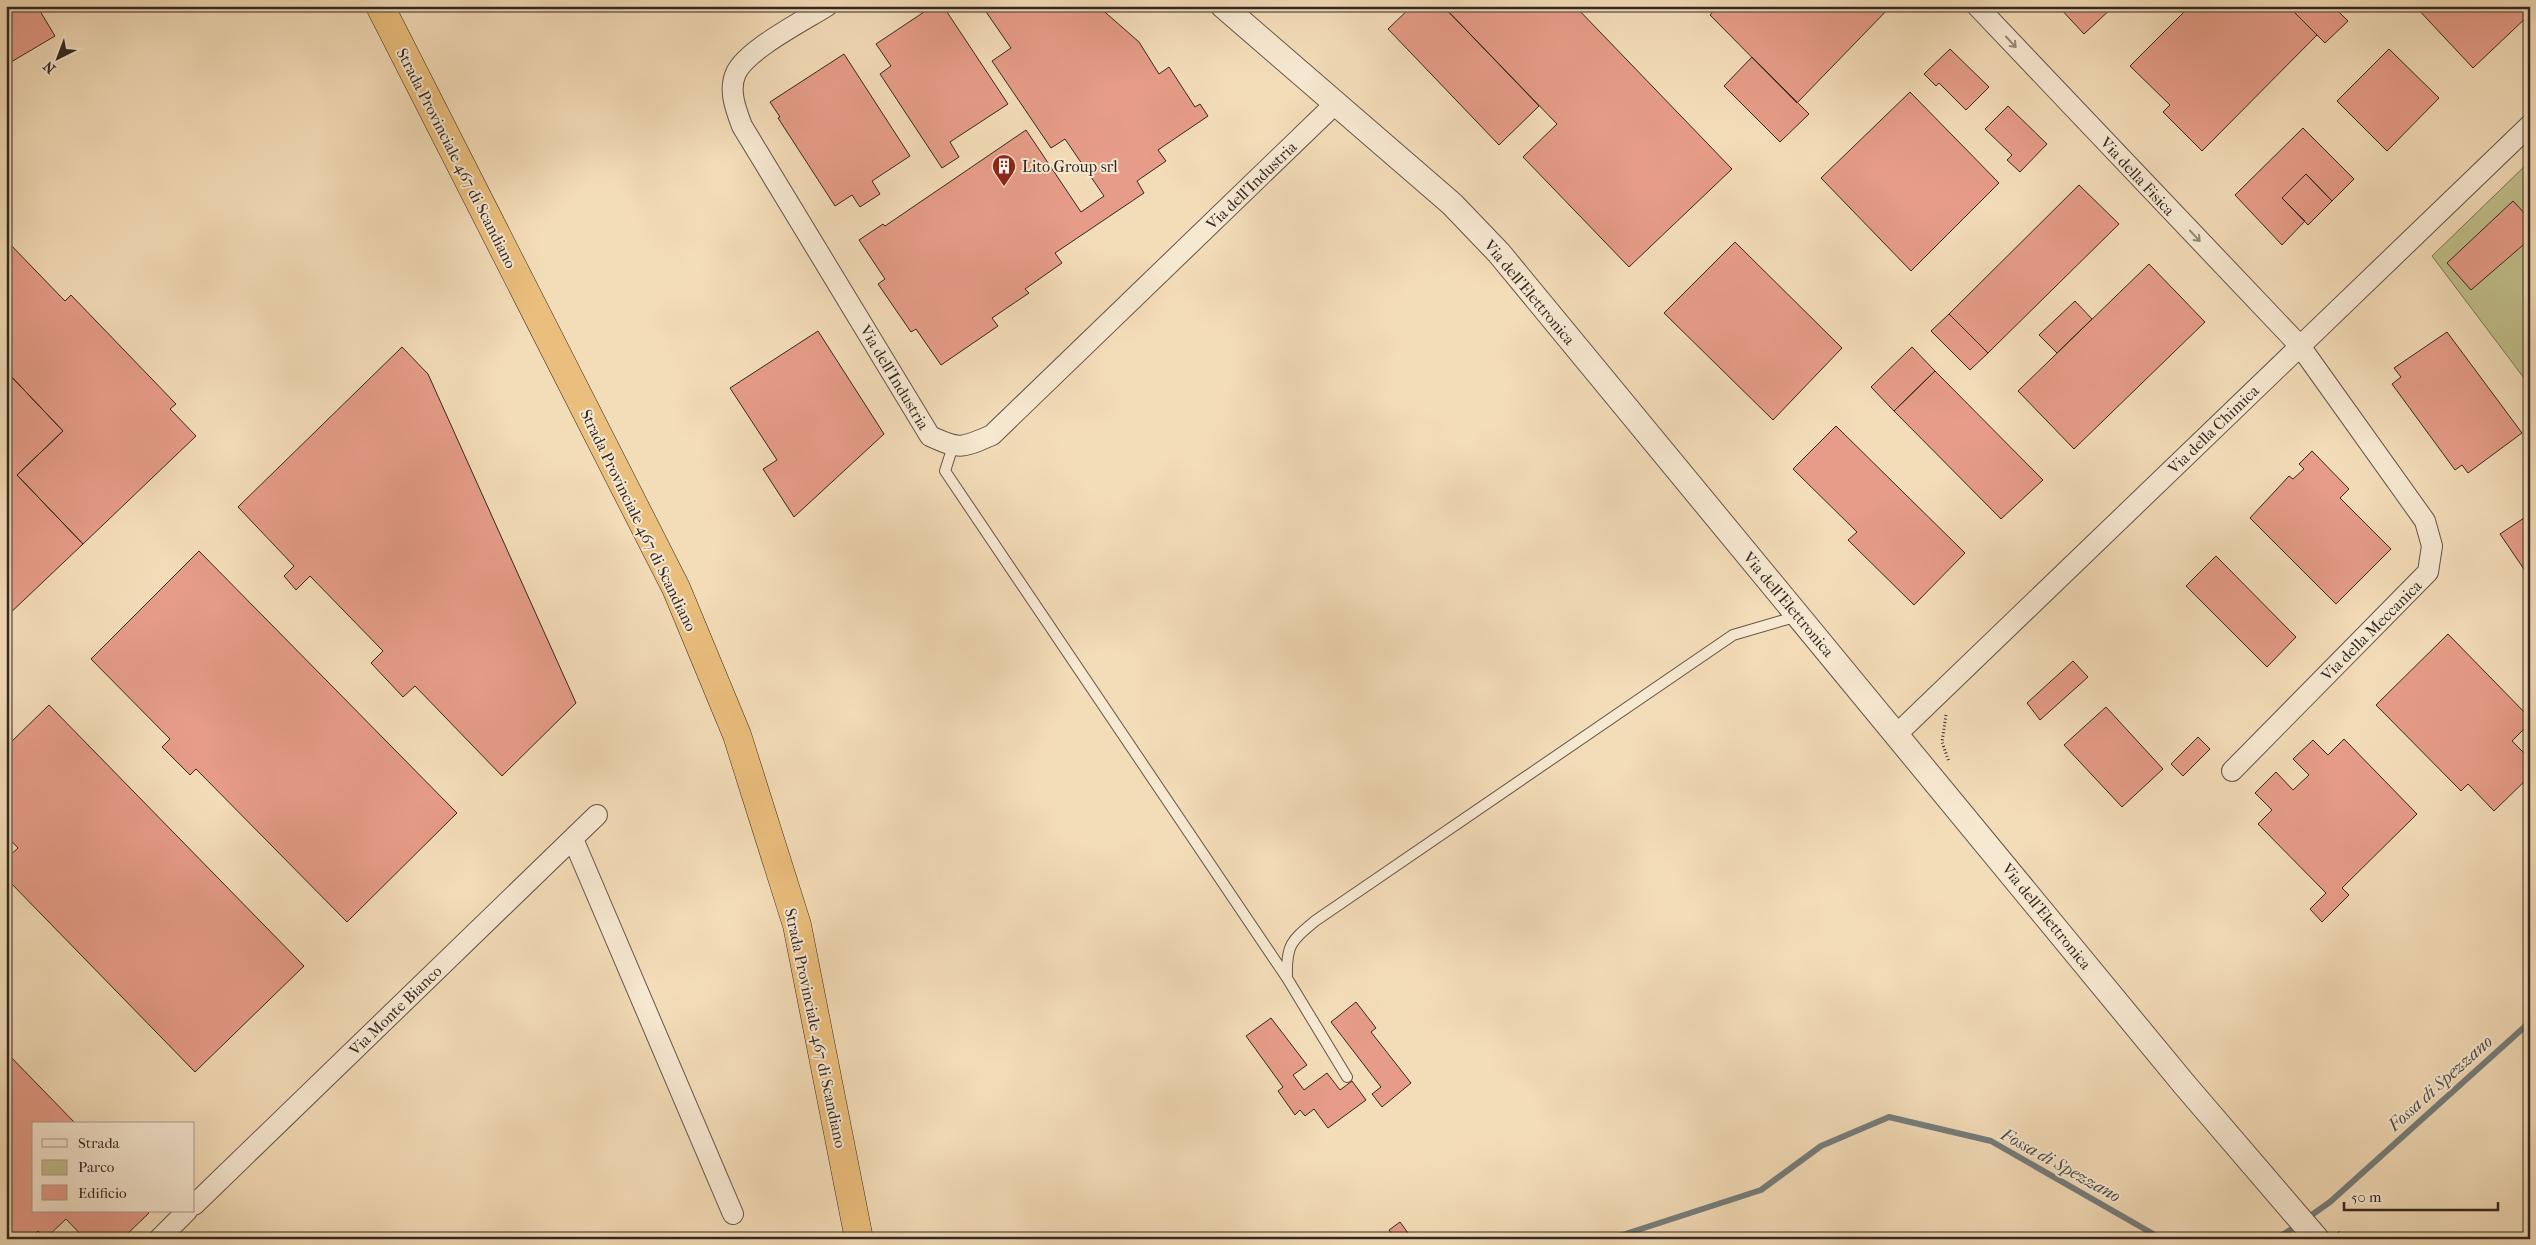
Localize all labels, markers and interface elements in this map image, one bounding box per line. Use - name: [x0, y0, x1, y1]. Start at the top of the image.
- north arrow: [32, 32, 82, 82]
- one-way arrow: [2005, 35, 2017, 48]
- street label: Strada Provinciale 467 di Scandiano: [393, 45, 521, 272]
- text: N: [40, 57, 59, 77]
- street label: Via della Fisica: [2096, 132, 2179, 220]
- street label: Via dell'Industria: [1201, 137, 1301, 234]
- building icon: Lito Group srl: [991, 153, 1017, 187]
- place label: Lito Group srl: [1022, 157, 1118, 176]
- one-way arrow: [2189, 229, 2201, 242]
- street label: Via dell'Elettronica: [1480, 235, 1579, 349]
- street label: Via dell'Industria: [855, 321, 934, 433]
- street label: Via della Chimica: [2163, 381, 2263, 478]
- street label: Strada Provinciale 467 di Scandiano: [576, 406, 701, 634]
- street label: Via dell'Elettronica: [1739, 547, 1838, 661]
- street label: Via della Meccanica: [2316, 576, 2426, 685]
- street label: Via dell'Elettronica: [1997, 859, 2096, 974]
- street label: Strada Provinciale 467 di Scandiano: [781, 906, 850, 1150]
- street label: Via Monte Bianco: [344, 961, 446, 1060]
- water label: Fossa di Spezzano: [2383, 1031, 2497, 1136]
- legend: [32, 1122, 195, 1212]
- water label: Fossa di Spezzano: [1996, 1123, 2124, 1207]
- text: Strada: [78, 1134, 121, 1152]
- text: Parco: [78, 1158, 115, 1176]
- scale bar: [2344, 1180, 2497, 1212]
- text: Edificio: [78, 1184, 127, 1202]
- text: 50 m: [2351, 1188, 2382, 1206]

